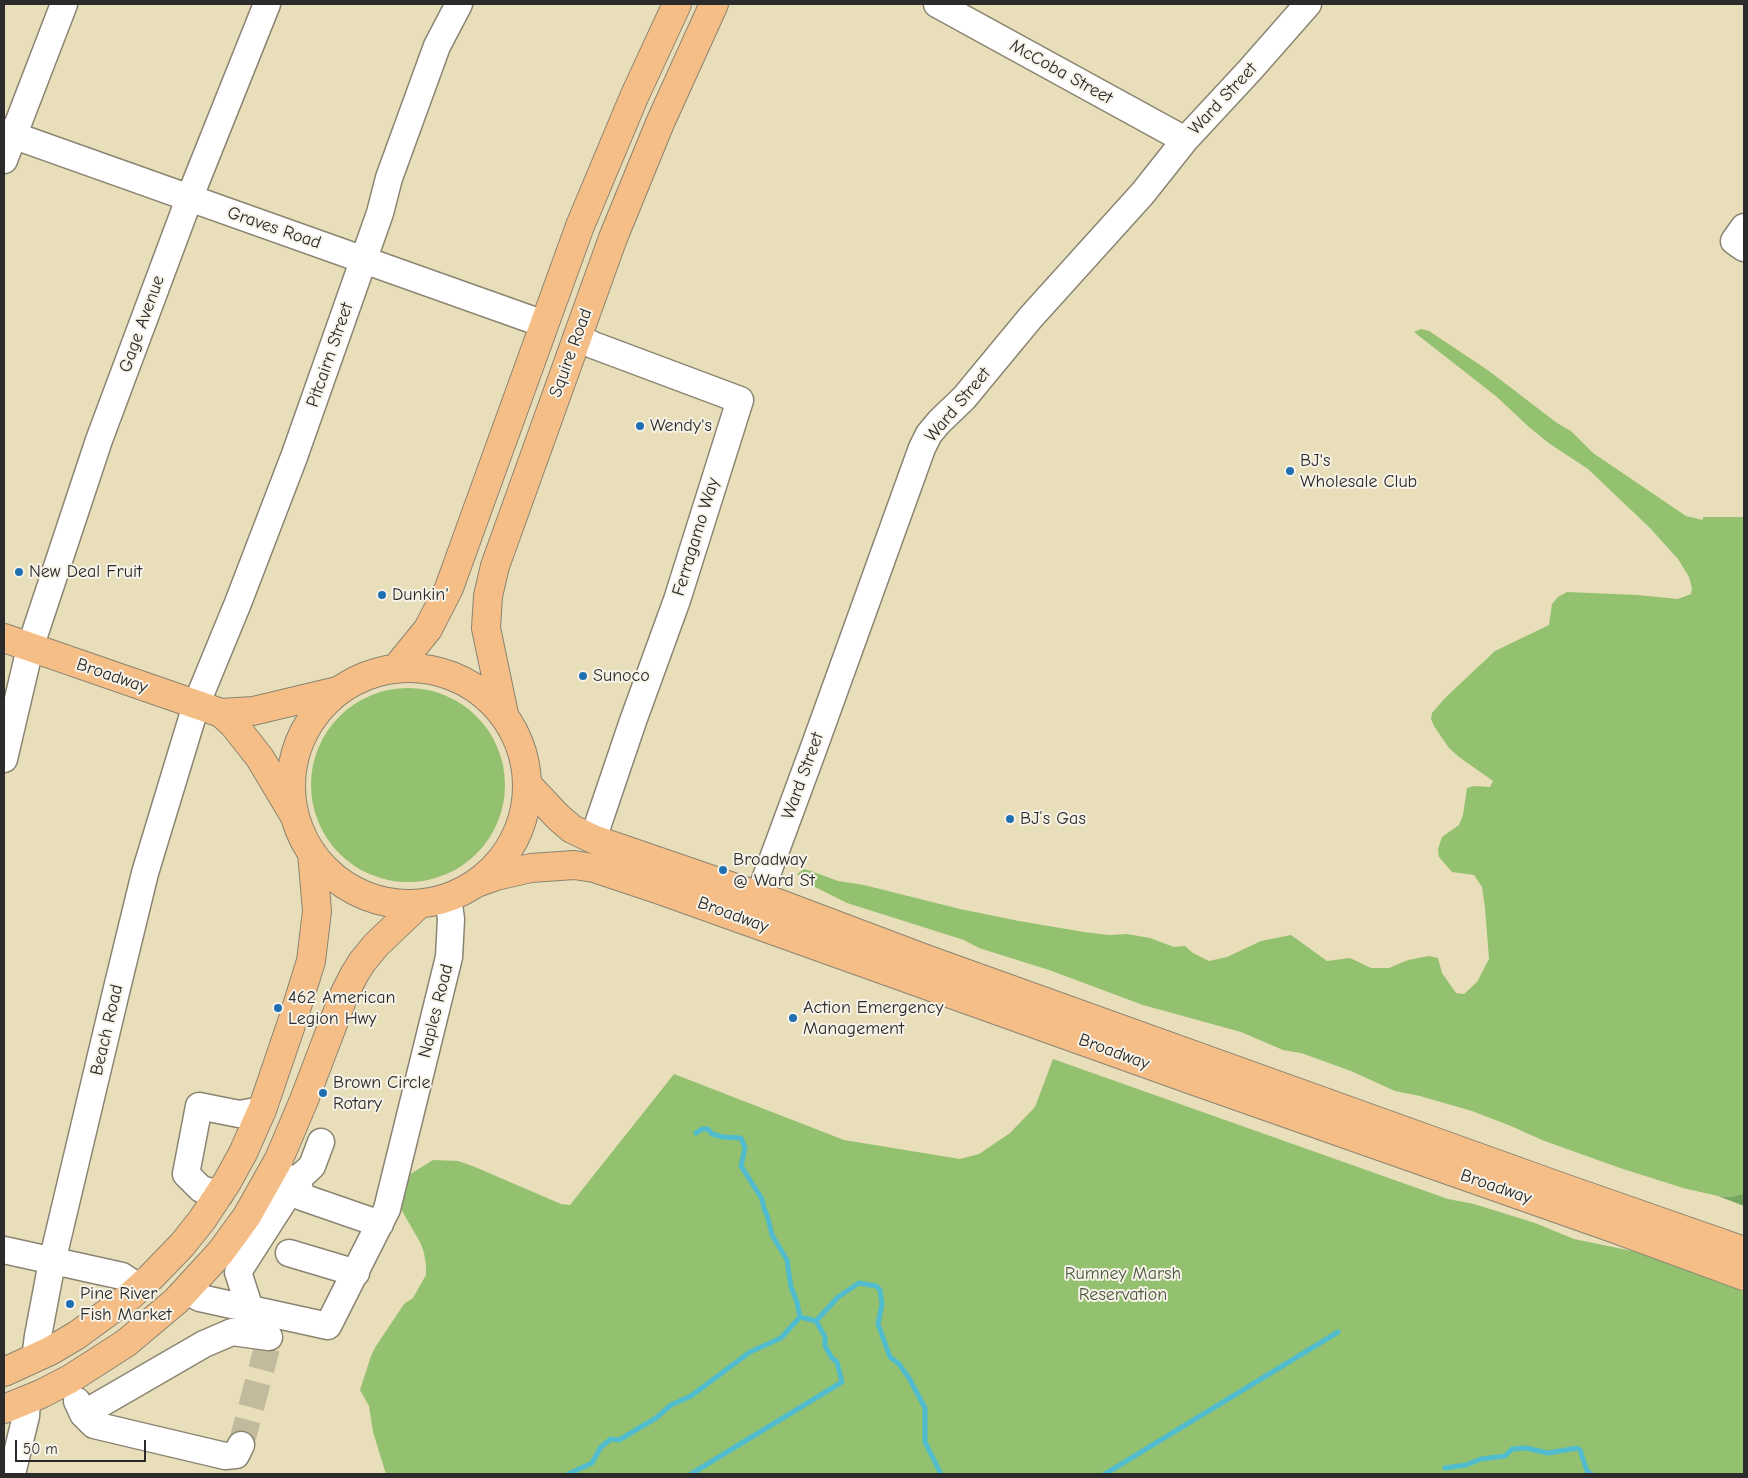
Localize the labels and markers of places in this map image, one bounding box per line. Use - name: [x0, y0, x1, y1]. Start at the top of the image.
- place label: Wendy's: [650, 415, 712, 437]
- marker: Wendy's: [634, 420, 646, 432]
- place label: BJ's Wholesale Club: [1300, 450, 1417, 492]
- marker: BJ's Wholesale Club: [1284, 465, 1296, 477]
- place label: New Deal Fruit: [29, 561, 142, 583]
- marker: New Deal Fruit: [13, 566, 25, 578]
- place label: Dunkin': [392, 584, 449, 606]
- marker: Dunkin': [376, 589, 388, 601]
- place label: Sunoco: [593, 665, 650, 687]
- marker: Sunoco: [577, 670, 589, 682]
- place label: BJ’s Gas: [1020, 808, 1086, 830]
- marker: BJ’s Gas: [1004, 813, 1016, 825]
- place label: Broadway @ Ward St: [733, 849, 815, 892]
- marker: Broadway @ Ward St: [717, 864, 729, 876]
- place label: 462 American Legion Hwy: [288, 987, 395, 1030]
- place label: Action Emergency Management: [803, 997, 943, 1040]
- marker: 462 American Legion Hwy: [272, 1002, 284, 1014]
- marker: Action Emergency Management: [787, 1012, 799, 1024]
- place label: Brown Circle Rotary: [333, 1072, 430, 1114]
- marker: Brown Circle Rotary: [317, 1087, 329, 1099]
- place label: Pine River Fish Market: [80, 1283, 172, 1326]
- marker: Pine River Fish Market: [64, 1298, 76, 1310]

